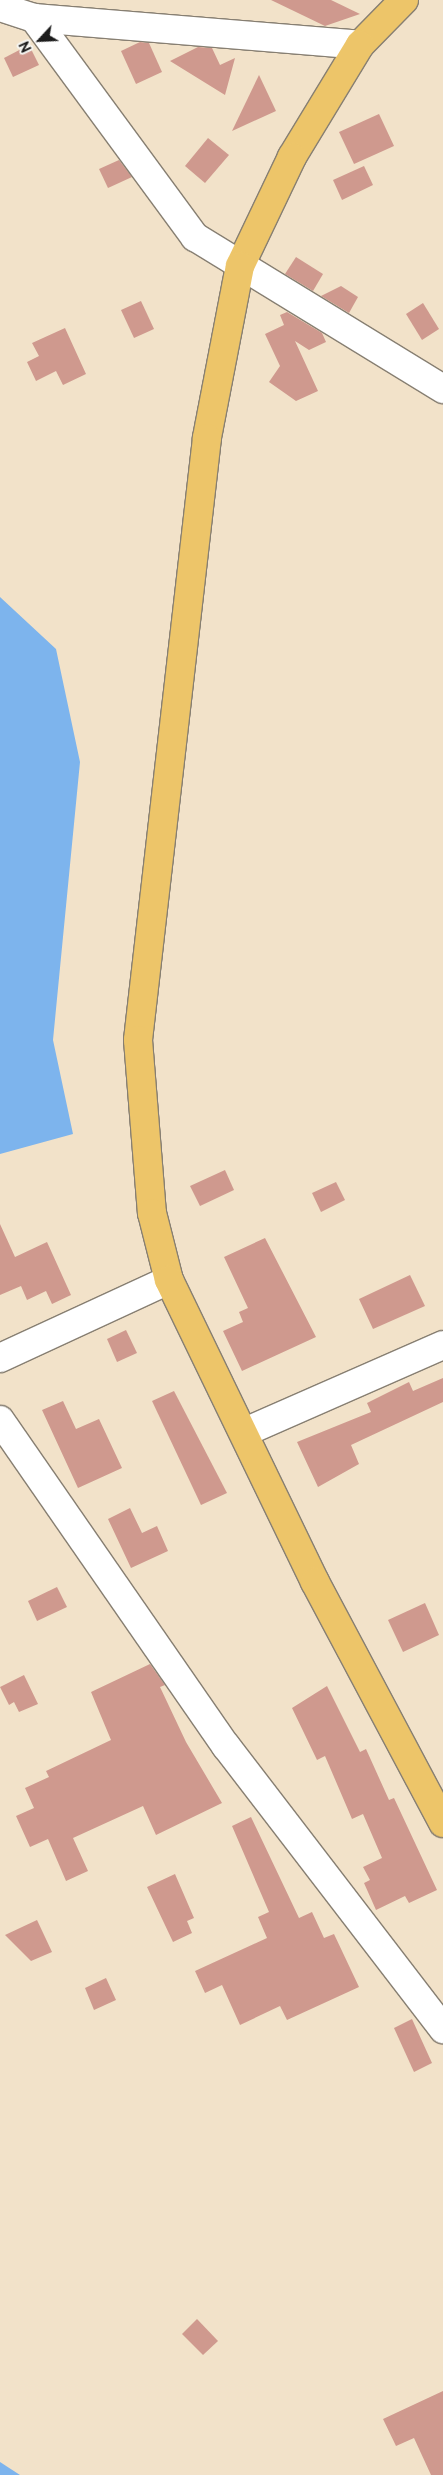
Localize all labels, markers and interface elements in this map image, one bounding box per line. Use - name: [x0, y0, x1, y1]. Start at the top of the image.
- north arrow: [15, 15, 65, 65]
- text: N: [16, 38, 36, 55]

